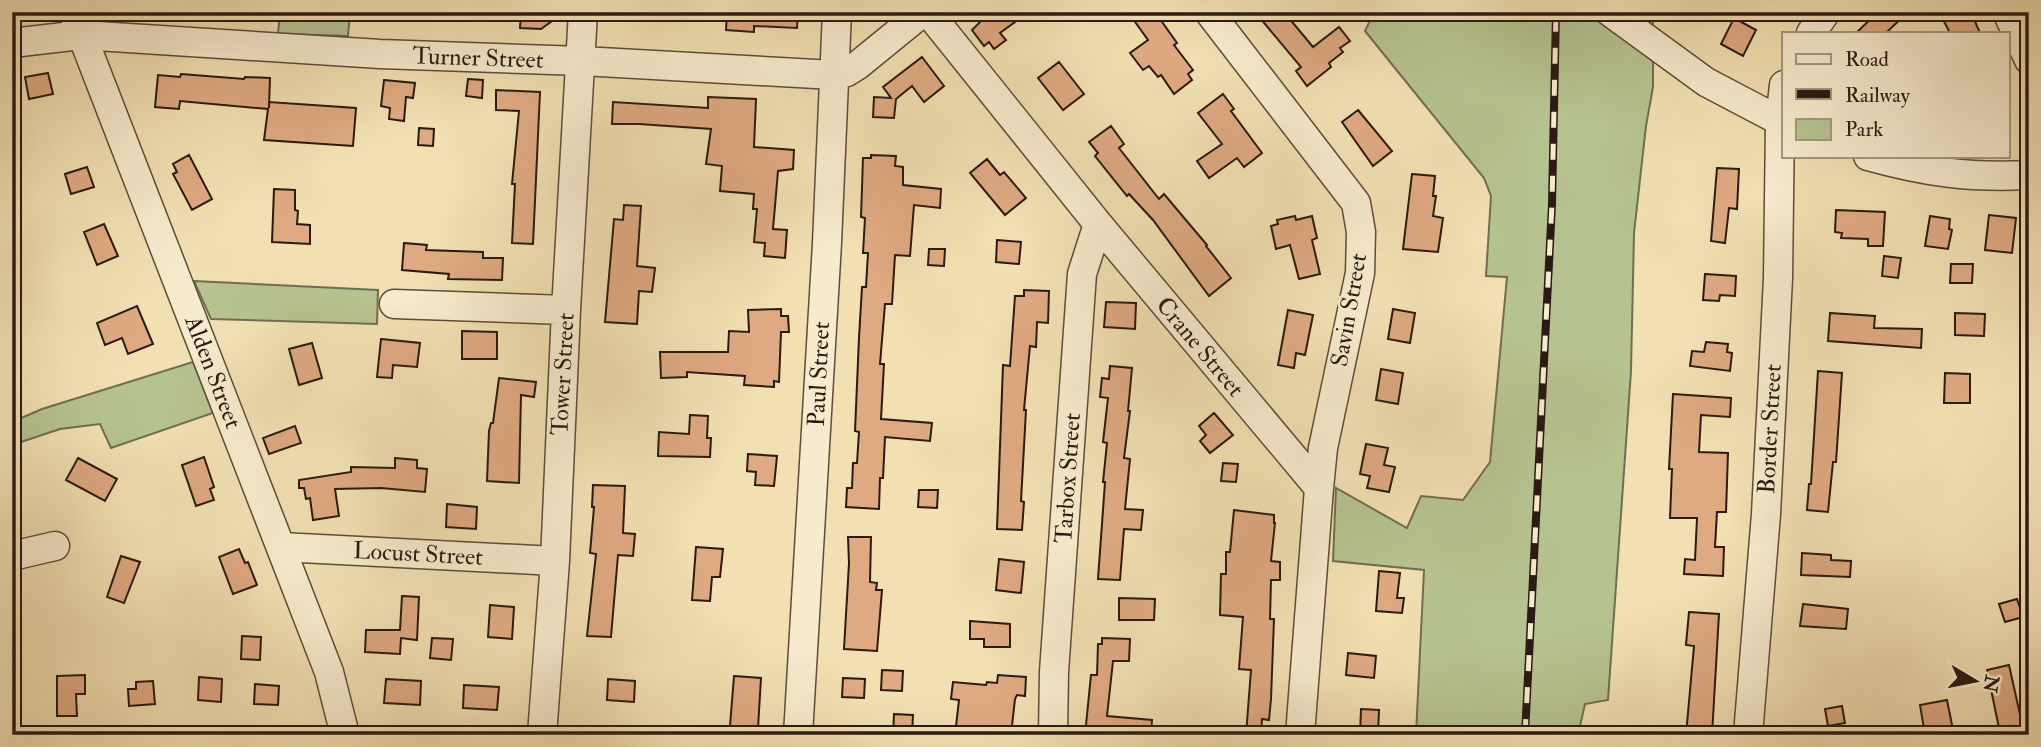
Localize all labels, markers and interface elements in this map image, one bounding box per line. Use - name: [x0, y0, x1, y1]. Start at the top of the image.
- legend: [1782, 32, 2010, 158]
- street label: Turner Street: [412, 40, 544, 76]
- text: Road: [1845, 46, 1890, 73]
- text: Railway: [1845, 82, 1911, 109]
- text: Park: [1845, 116, 1883, 143]
- street label: Savin Street: [1324, 251, 1374, 369]
- street label: Crane Street: [1149, 291, 1251, 404]
- street label: Alden Street: [177, 310, 249, 433]
- street label: Tower Street: [544, 312, 582, 436]
- street label: Paul Street: [801, 321, 837, 427]
- street label: Border Street: [1751, 363, 1789, 495]
- street label: Tarbox Street: [1048, 412, 1088, 544]
- street label: Locust Street: [352, 535, 484, 573]
- north arrow: [1940, 646, 2010, 716]
- text: N: [1977, 672, 2004, 695]

